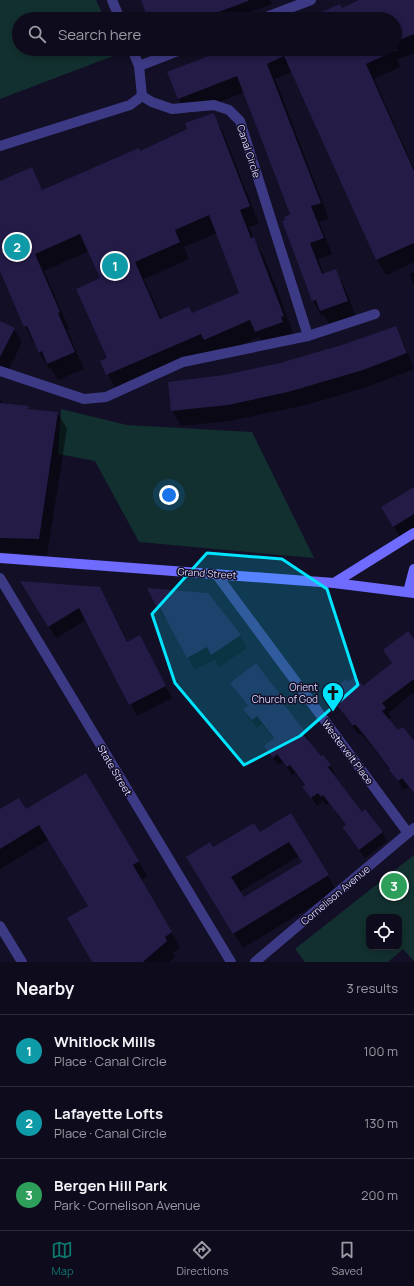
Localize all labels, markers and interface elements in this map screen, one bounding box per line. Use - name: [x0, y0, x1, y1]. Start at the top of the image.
- search box: [12, 12, 402, 56]
- icon: search: [26, 23, 48, 45]
- text: Search here: [58, 24, 141, 45]
- street label: Canal Circle: [234, 123, 264, 180]
- pin: 2: [4, 232, 30, 262]
- pin: 1: [102, 251, 128, 281]
- your location: [159, 485, 179, 505]
- street label: Grand Street: [177, 564, 237, 582]
- place label: Orient Church of God: [252, 680, 318, 706]
- church icon: Orient Church of God: [320, 680, 346, 713]
- street label: Westervelt Place: [319, 717, 377, 787]
- street label: State Street: [94, 742, 136, 798]
- street label: Cornelison Avenue: [297, 862, 373, 928]
- pin: 3: [381, 871, 407, 901]
- map controls: [366, 914, 402, 950]
- button: locate: [366, 914, 402, 950]
- text: Nearby: [16, 977, 74, 1000]
- text: 3 results: [346, 979, 398, 997]
- text: Whitlock Mills: [54, 1031, 155, 1052]
- text: 1: [26, 1042, 32, 1060]
- text: 100 m: [363, 1042, 398, 1060]
- text: Place · Canal Circle: [54, 1052, 166, 1070]
- text: Lafayette Lofts: [54, 1103, 163, 1124]
- text: 2: [25, 1114, 33, 1132]
- text: 130 m: [364, 1114, 398, 1132]
- text: Place · Canal Circle: [54, 1124, 166, 1142]
- text: Bergen Hill Park: [54, 1175, 167, 1196]
- text: 3: [25, 1186, 33, 1204]
- text: 200 m: [361, 1186, 398, 1204]
- text: Park · Cornelison Avenue: [54, 1196, 200, 1214]
- tab: Map: [51, 1239, 73, 1278]
- tab: Directions: [176, 1239, 229, 1278]
- tab: Saved: [332, 1239, 363, 1278]

